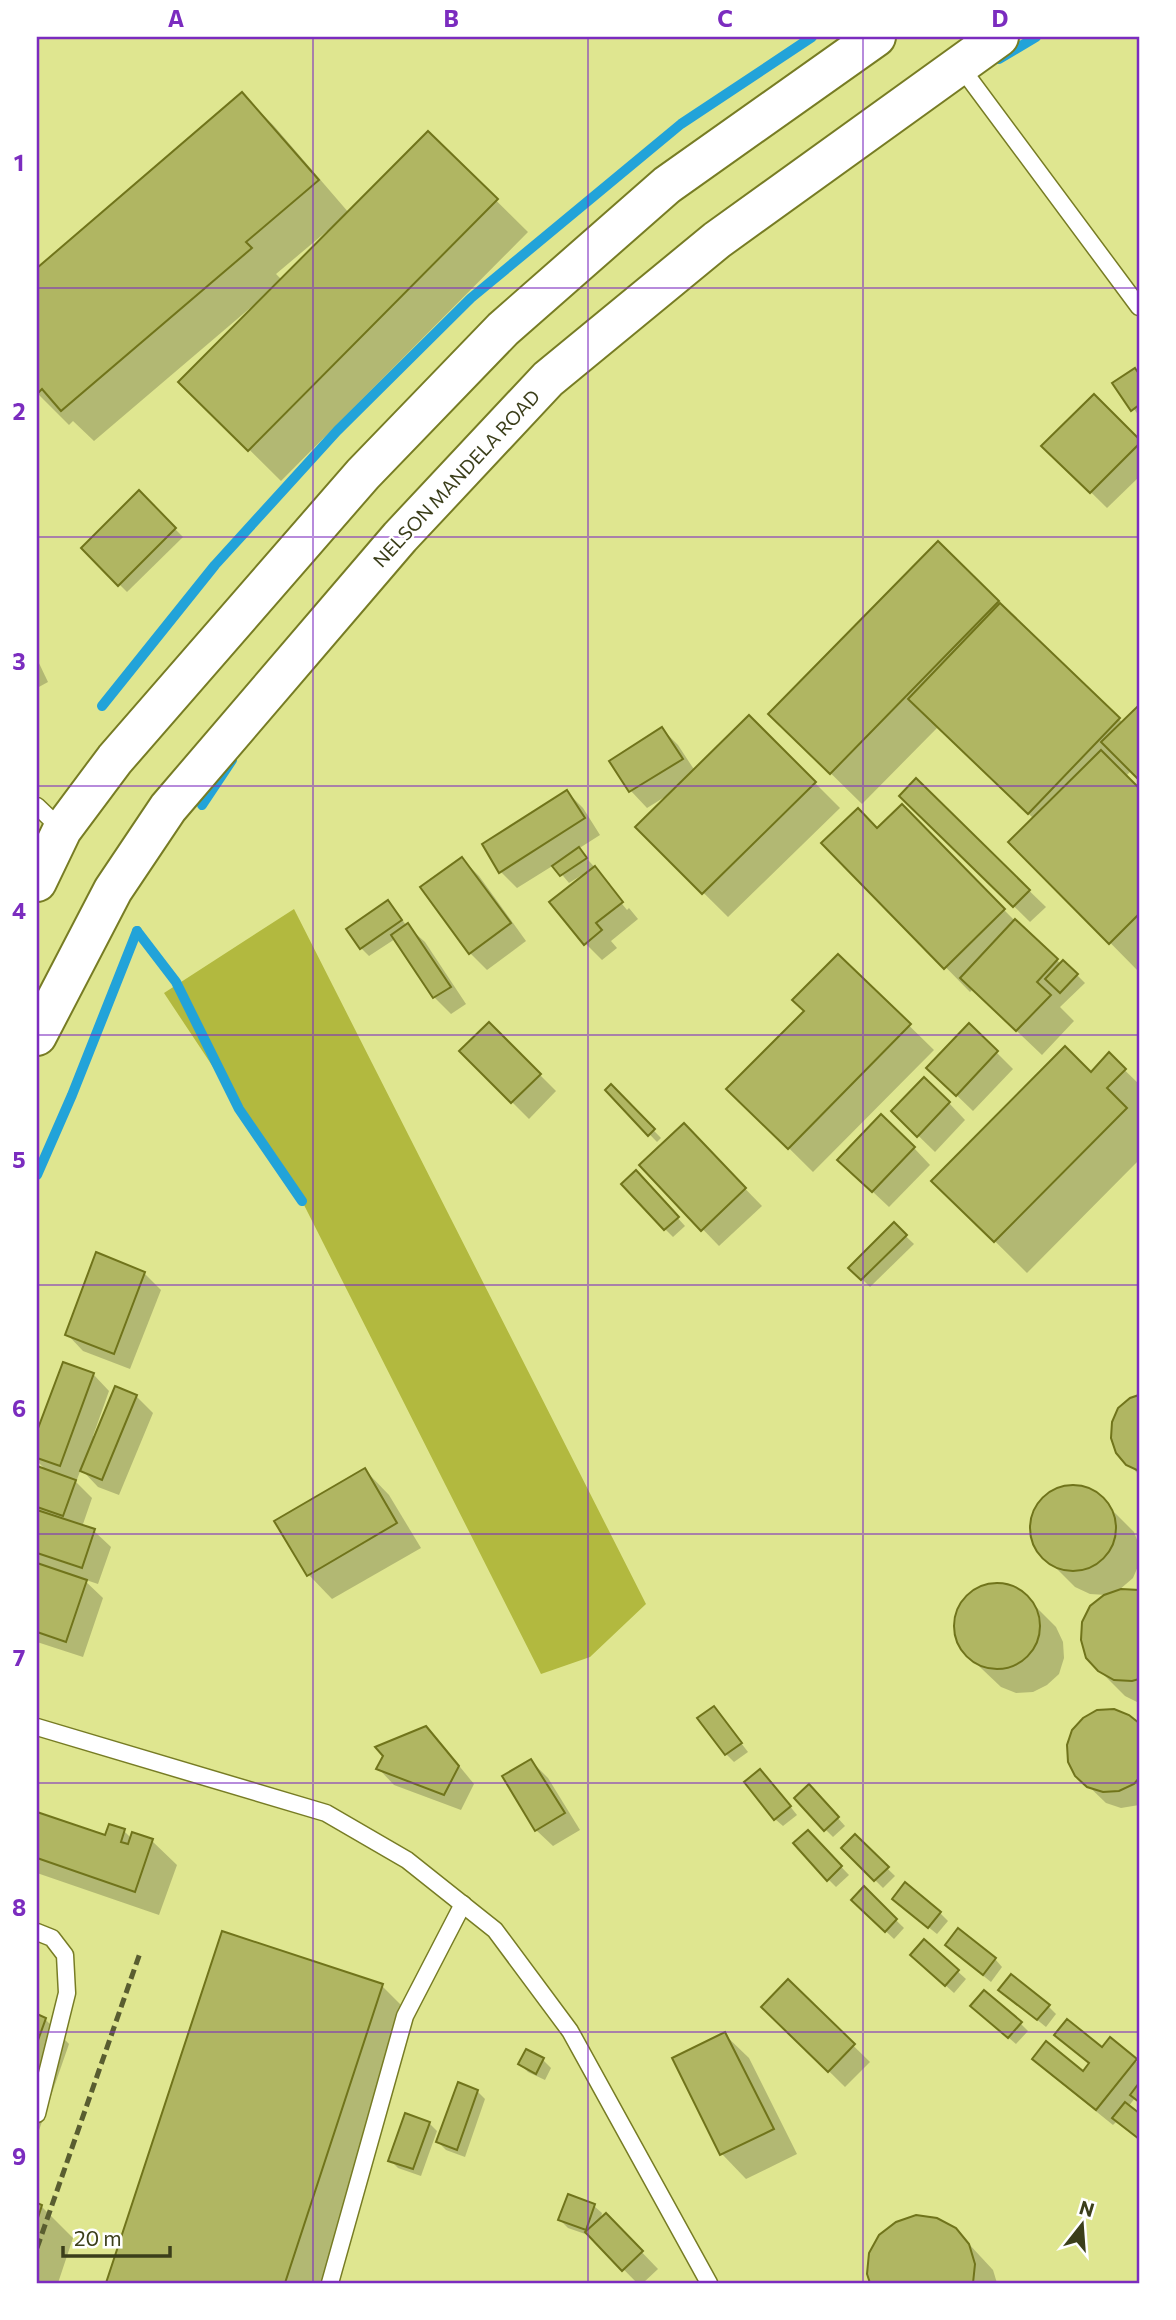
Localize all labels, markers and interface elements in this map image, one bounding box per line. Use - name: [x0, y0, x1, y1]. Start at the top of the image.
- text: A: [168, 4, 185, 32]
- text: B: [443, 4, 459, 32]
- text: C: [717, 4, 733, 32]
- text: D: [992, 4, 1009, 32]
- text: 1: [14, 148, 24, 176]
- street label: NELSON MANDELA ROAD: [368, 385, 544, 571]
- text: 2: [12, 397, 26, 425]
- text: 3: [12, 647, 26, 675]
- text: 4: [12, 896, 26, 924]
- text: 5: [12, 1145, 26, 1173]
- text: 6: [12, 1394, 26, 1422]
- text: 7: [13, 1643, 25, 1671]
- text: 8: [12, 1893, 26, 1921]
- text: 9: [12, 2142, 26, 2170]
- north arrow: [1046, 2190, 1116, 2260]
- text: N: [1077, 2195, 1097, 2221]
- scale bar: [63, 2215, 170, 2259]
- text: 20 m: [74, 2225, 122, 2250]

